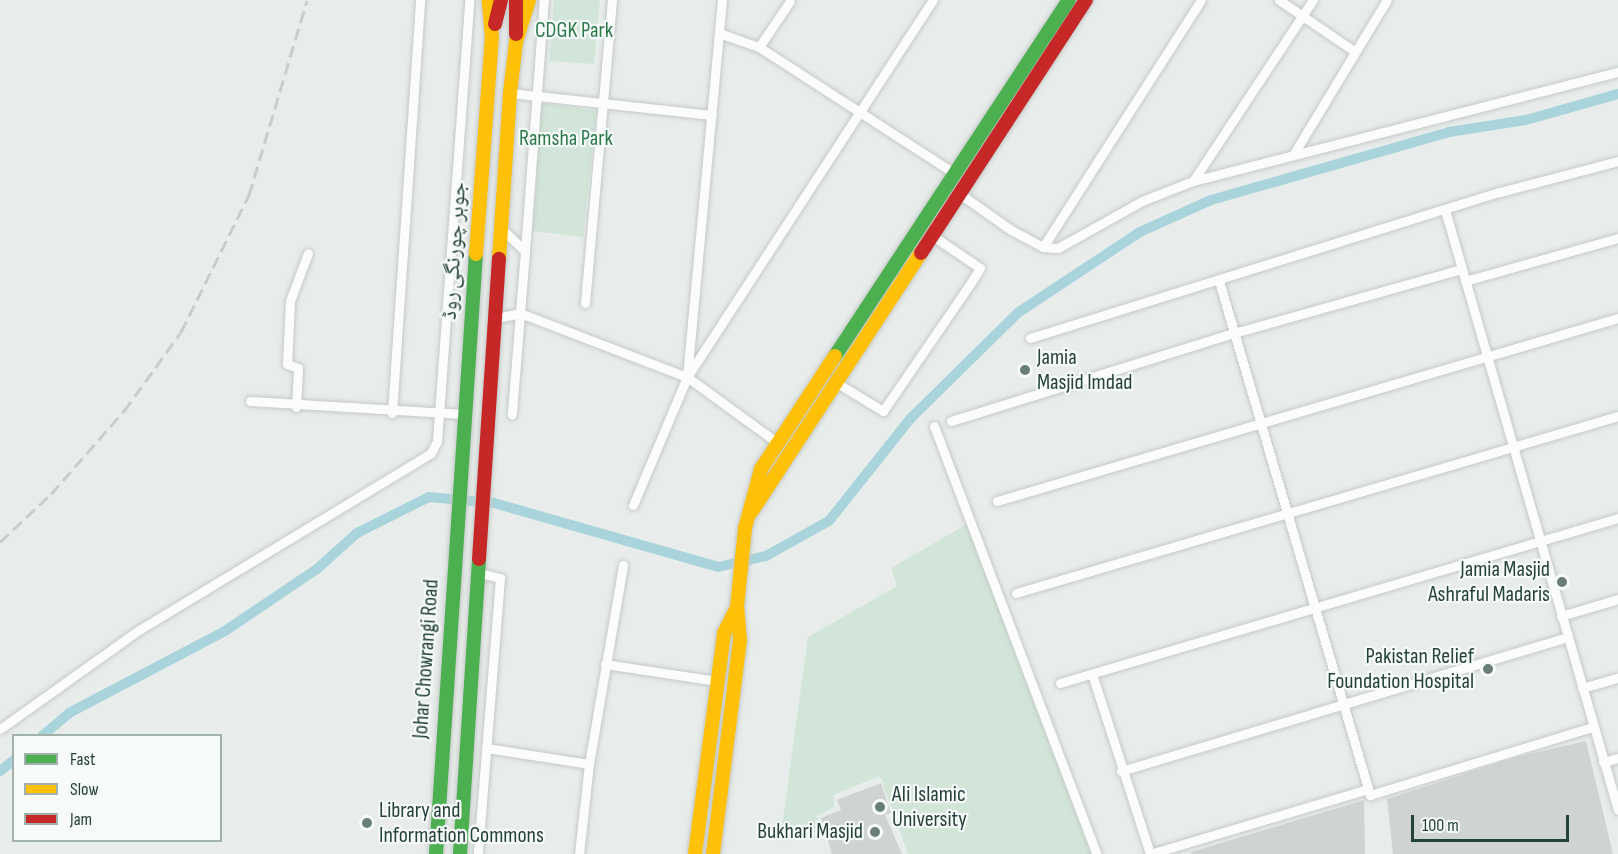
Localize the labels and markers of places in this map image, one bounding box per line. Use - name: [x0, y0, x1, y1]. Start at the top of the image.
- place label: Jamia Masjid Imdad: [1037, 344, 1133, 396]
- marker: Jamia Masjid Imdad: [1018, 363, 1032, 377]
- place label: Jamia Masjid Ashraful Madaris: [1428, 556, 1550, 608]
- marker: Jamia Masjid Ashraful Madaris: [1555, 575, 1569, 589]
- place label: Pakistan Relief Foundation Hospital: [1327, 643, 1474, 694]
- marker: Pakistan Relief Foundation Hospital: [1479, 660, 1497, 678]
- place label: Ali Islamic University: [892, 781, 967, 832]
- place label: Library and Information Commons: [379, 797, 544, 848]
- marker: Ali Islamic University: [873, 800, 887, 814]
- marker: Library and Information Commons: [360, 816, 374, 830]
- place label: Bukhari Masjid: [757, 819, 863, 845]
- marker: Bukhari Masjid: [868, 825, 882, 839]

